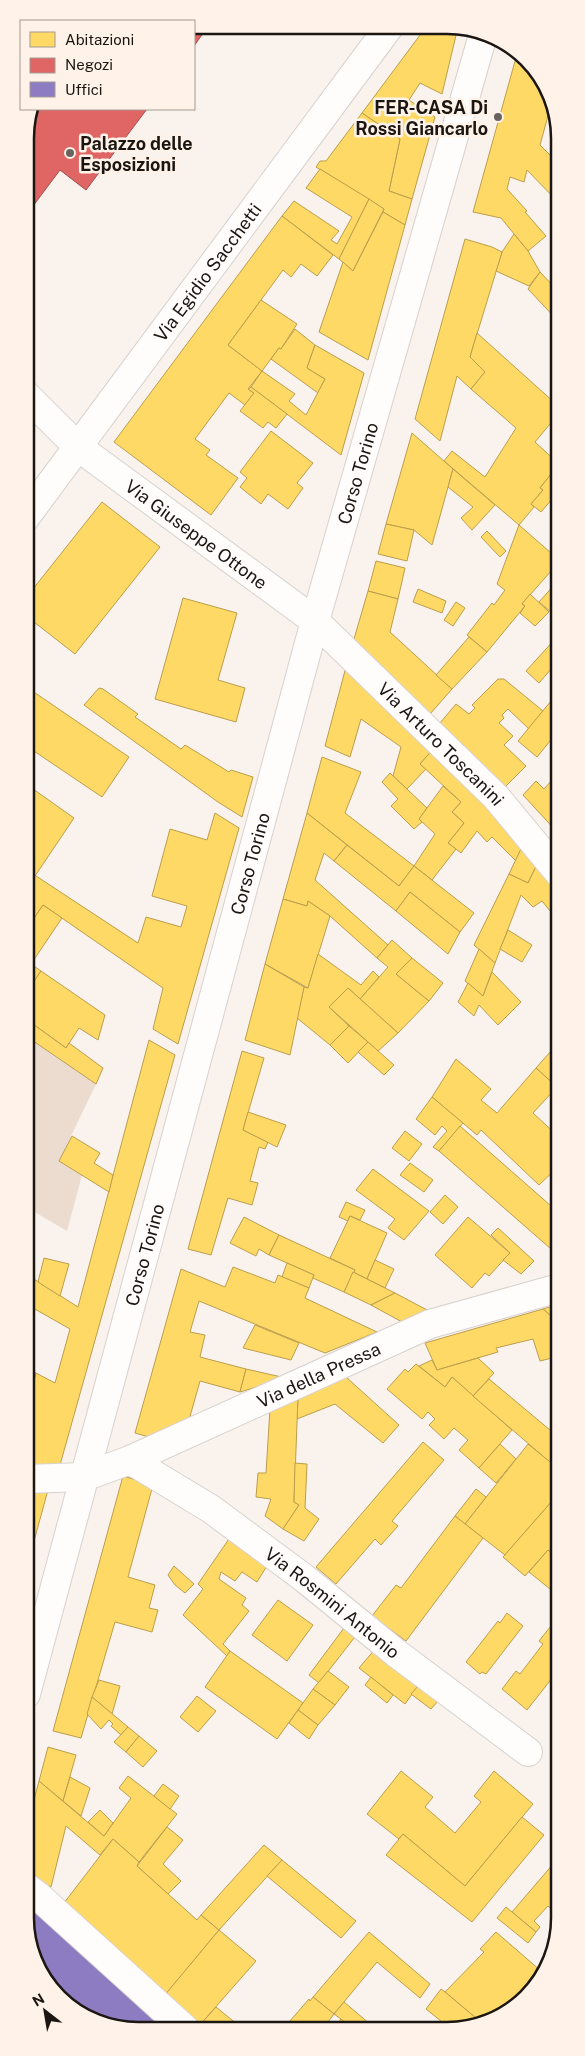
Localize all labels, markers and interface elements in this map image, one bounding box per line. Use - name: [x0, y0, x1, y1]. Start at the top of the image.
- legend: [20, 20, 195, 110]
- text: Abitazioni: [65, 31, 134, 48]
- text: Negozi: [65, 56, 113, 73]
- text: Uffici: [65, 81, 102, 98]
- place label: FER-CASA Di Rossi Giancarlo: [355, 97, 488, 139]
- marker: FER-CASA Di Rossi Giancarlo: [492, 111, 504, 123]
- place label: Palazzo delle Esposizioni: [80, 133, 193, 175]
- marker: Palazzo delle Esposizioni: [64, 147, 76, 159]
- street label: Via Egidio Sacchetti: [149, 199, 265, 345]
- street label: Corso Torino: [333, 420, 382, 527]
- street label: Via Giuseppe Ottone: [121, 475, 272, 593]
- street label: Via Arturo Toscanini: [374, 678, 509, 809]
- street label: Corso Torino: [226, 810, 273, 917]
- street label: Corso Torino: [121, 1201, 168, 1308]
- street label: Via della Pressa: [253, 1337, 383, 1412]
- street label: Via Rosmini Antonio: [261, 1542, 404, 1662]
- north arrow: [20, 1986, 70, 2036]
- text: N: [29, 1990, 47, 2010]

